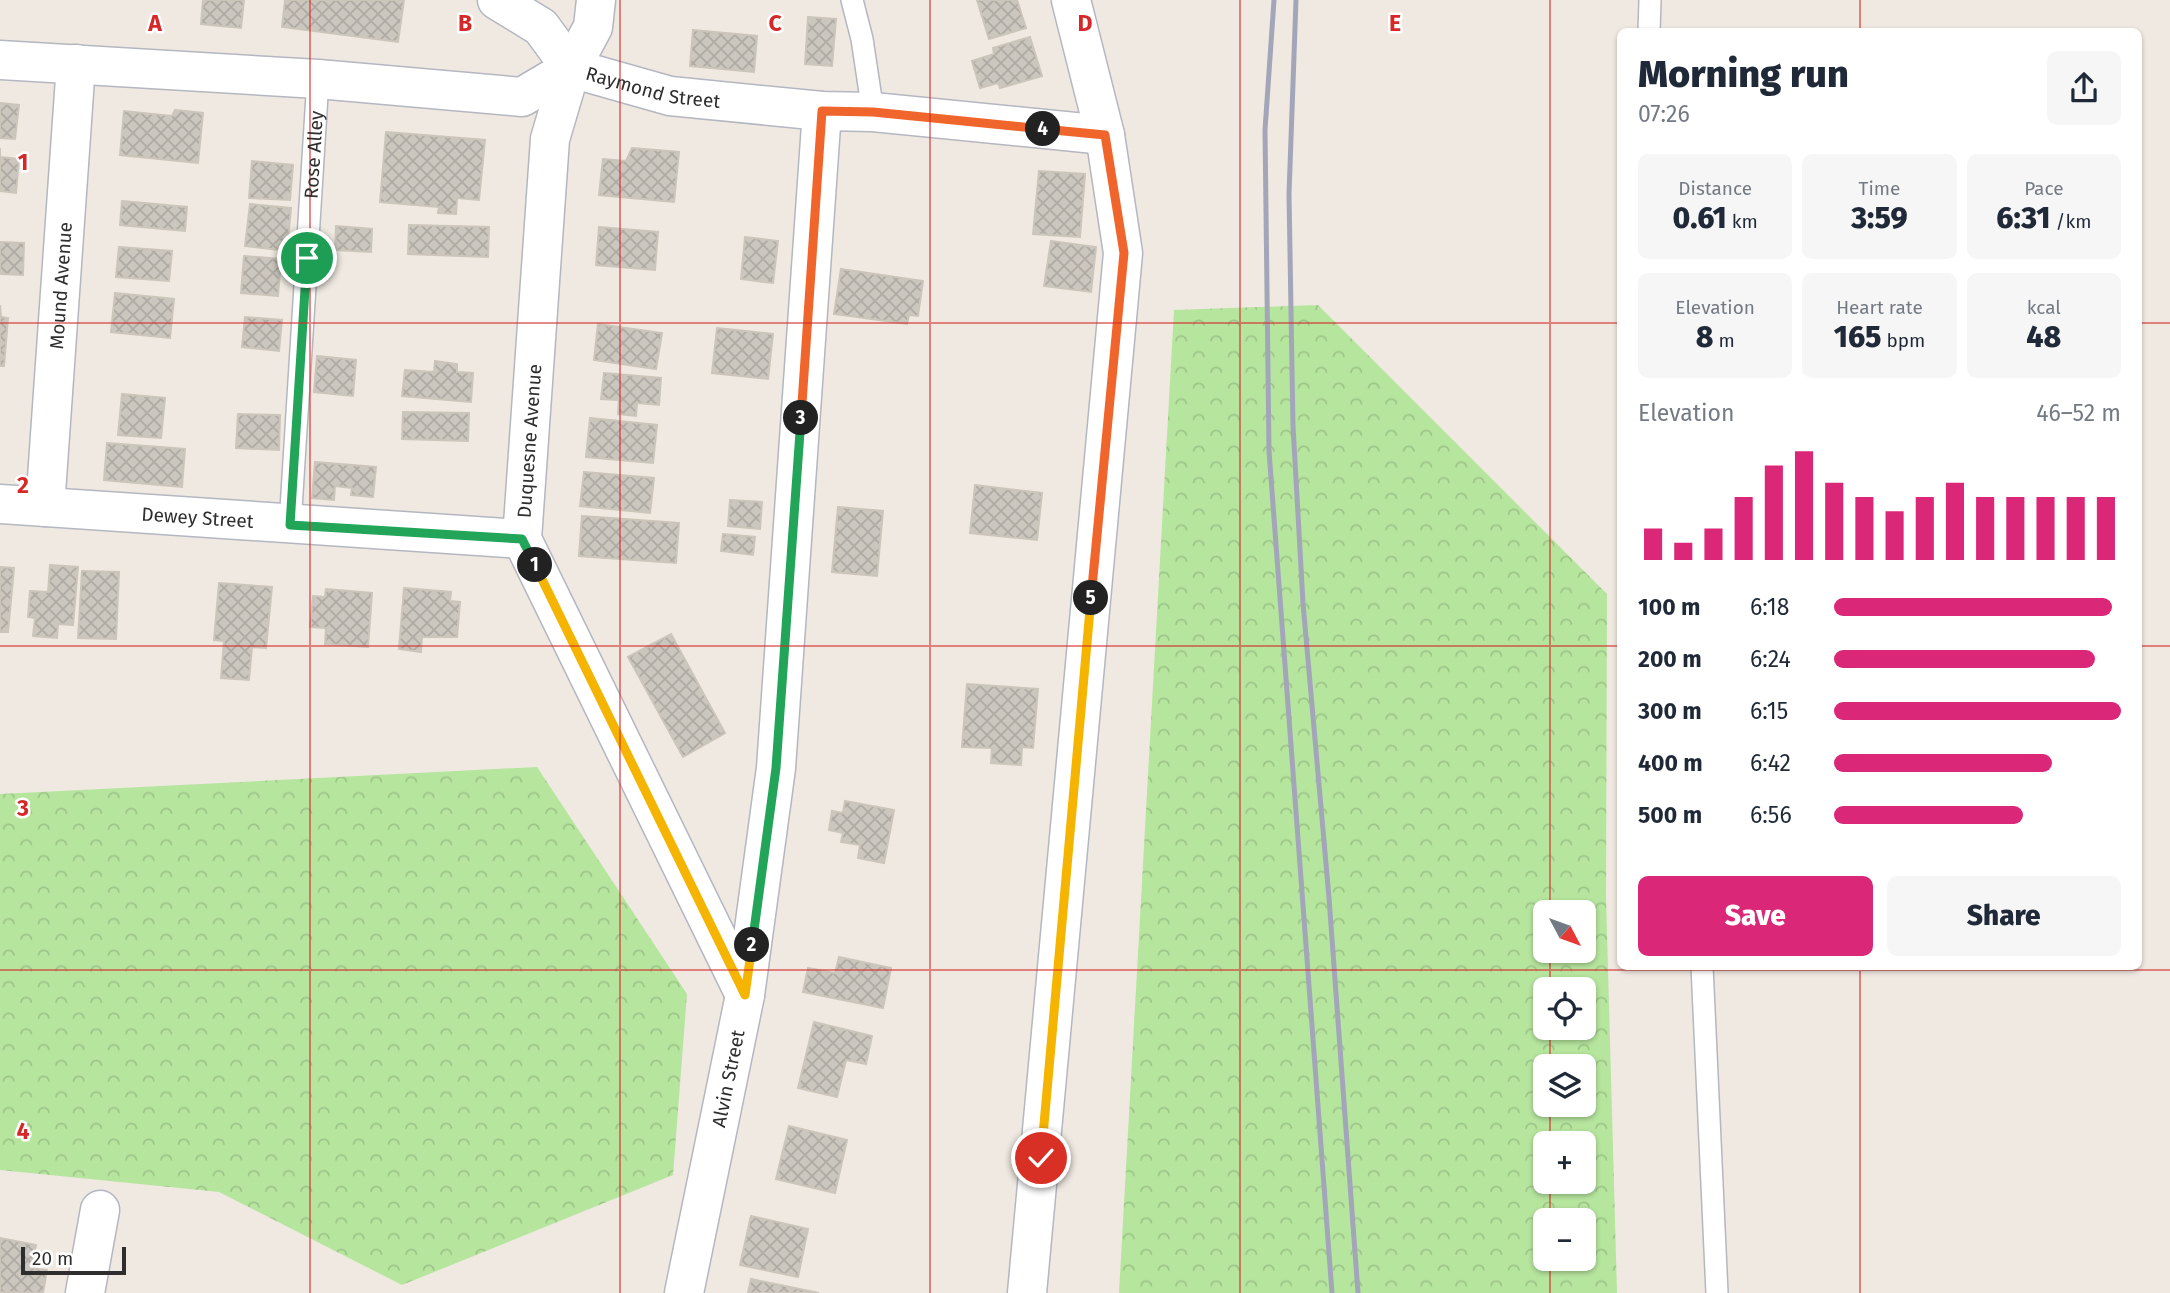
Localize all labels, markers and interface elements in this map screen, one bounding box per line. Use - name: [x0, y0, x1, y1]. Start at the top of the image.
- text: A: [147, 9, 162, 37]
- text: B: [458, 9, 472, 37]
- text: C: [768, 9, 782, 37]
- text: D: [1078, 9, 1093, 37]
- text: E: [1389, 9, 1401, 37]
- text: Morning run: [1638, 51, 1849, 97]
- button: share: [2047, 51, 2121, 125]
- street label: Raymond Street: [583, 62, 721, 113]
- text: 07:26: [1638, 100, 1690, 128]
- street label: Rose Alley: [300, 109, 328, 199]
- pin: 4: [1026, 111, 1060, 146]
- text: 4: [1037, 117, 1048, 140]
- text: 1: [18, 148, 28, 176]
- text: Distance: [1678, 177, 1752, 200]
- text: Time: [1859, 177, 1900, 200]
- text: Pace: [2024, 177, 2064, 200]
- text: 0.61: [1672, 200, 1727, 236]
- text: 3:59: [1851, 200, 1908, 236]
- text: 6:31: [1996, 200, 2050, 236]
- text: km: [1727, 210, 1758, 233]
- text: /km: [2050, 210, 2091, 233]
- street label: Mound Avenue: [45, 221, 77, 350]
- pin: [277, 228, 337, 288]
- icon: arrive: [288, 239, 326, 277]
- text: Elevation: [1675, 296, 1755, 319]
- text: Heart rate: [1836, 296, 1923, 319]
- text: kcal: [2027, 296, 2061, 319]
- text: 8: [1696, 319, 1713, 355]
- text: 165: [1834, 319, 1881, 355]
- text: 48: [2026, 319, 2061, 355]
- text: m: [1713, 329, 1735, 352]
- text: bpm: [1881, 329, 1925, 352]
- street label: Duquesne Avenue: [513, 363, 546, 519]
- text: Elevation: [1638, 399, 1734, 427]
- text: 46–52 m: [2036, 399, 2121, 427]
- pin: 3: [784, 400, 818, 436]
- text: 3: [796, 406, 805, 429]
- text: 2: [17, 471, 29, 499]
- street label: Dewey Street: [141, 503, 255, 533]
- pin: 1: [518, 548, 552, 582]
- text: 1: [530, 553, 539, 576]
- pin: 5: [1074, 580, 1108, 616]
- text: 5: [1085, 586, 1096, 609]
- text: 100 m: [1638, 593, 1700, 621]
- text: 6:18: [1750, 593, 1790, 621]
- text: 200 m: [1638, 645, 1702, 673]
- text: 6:24: [1750, 645, 1791, 673]
- text: 300 m: [1638, 697, 1702, 725]
- text: 6:15: [1750, 697, 1788, 725]
- text: 400 m: [1638, 749, 1703, 777]
- text: 6:42: [1750, 749, 1791, 777]
- text: 3: [16, 794, 29, 822]
- text: 500 m: [1638, 801, 1702, 829]
- text: 6:56: [1750, 801, 1792, 829]
- button: Save: [1638, 876, 1873, 956]
- button: Share: [1887, 876, 2121, 956]
- north arrow: [1533, 900, 1596, 962]
- map controls: [1533, 900, 1596, 1271]
- pin: 2: [734, 928, 770, 962]
- text: 2: [747, 933, 756, 956]
- button: locate: [1533, 977, 1596, 1040]
- street label: Alvin Street: [707, 1028, 750, 1129]
- button: layers: [1533, 1054, 1596, 1117]
- text: 4: [17, 1117, 30, 1145]
- pin: [1011, 1128, 1071, 1188]
- button: +: [1533, 1131, 1596, 1194]
- icon: check: [1022, 1139, 1060, 1177]
- button: −: [1533, 1208, 1596, 1271]
- scale bar: [21, 1244, 126, 1276]
- text: 20 m: [32, 1247, 73, 1270]

